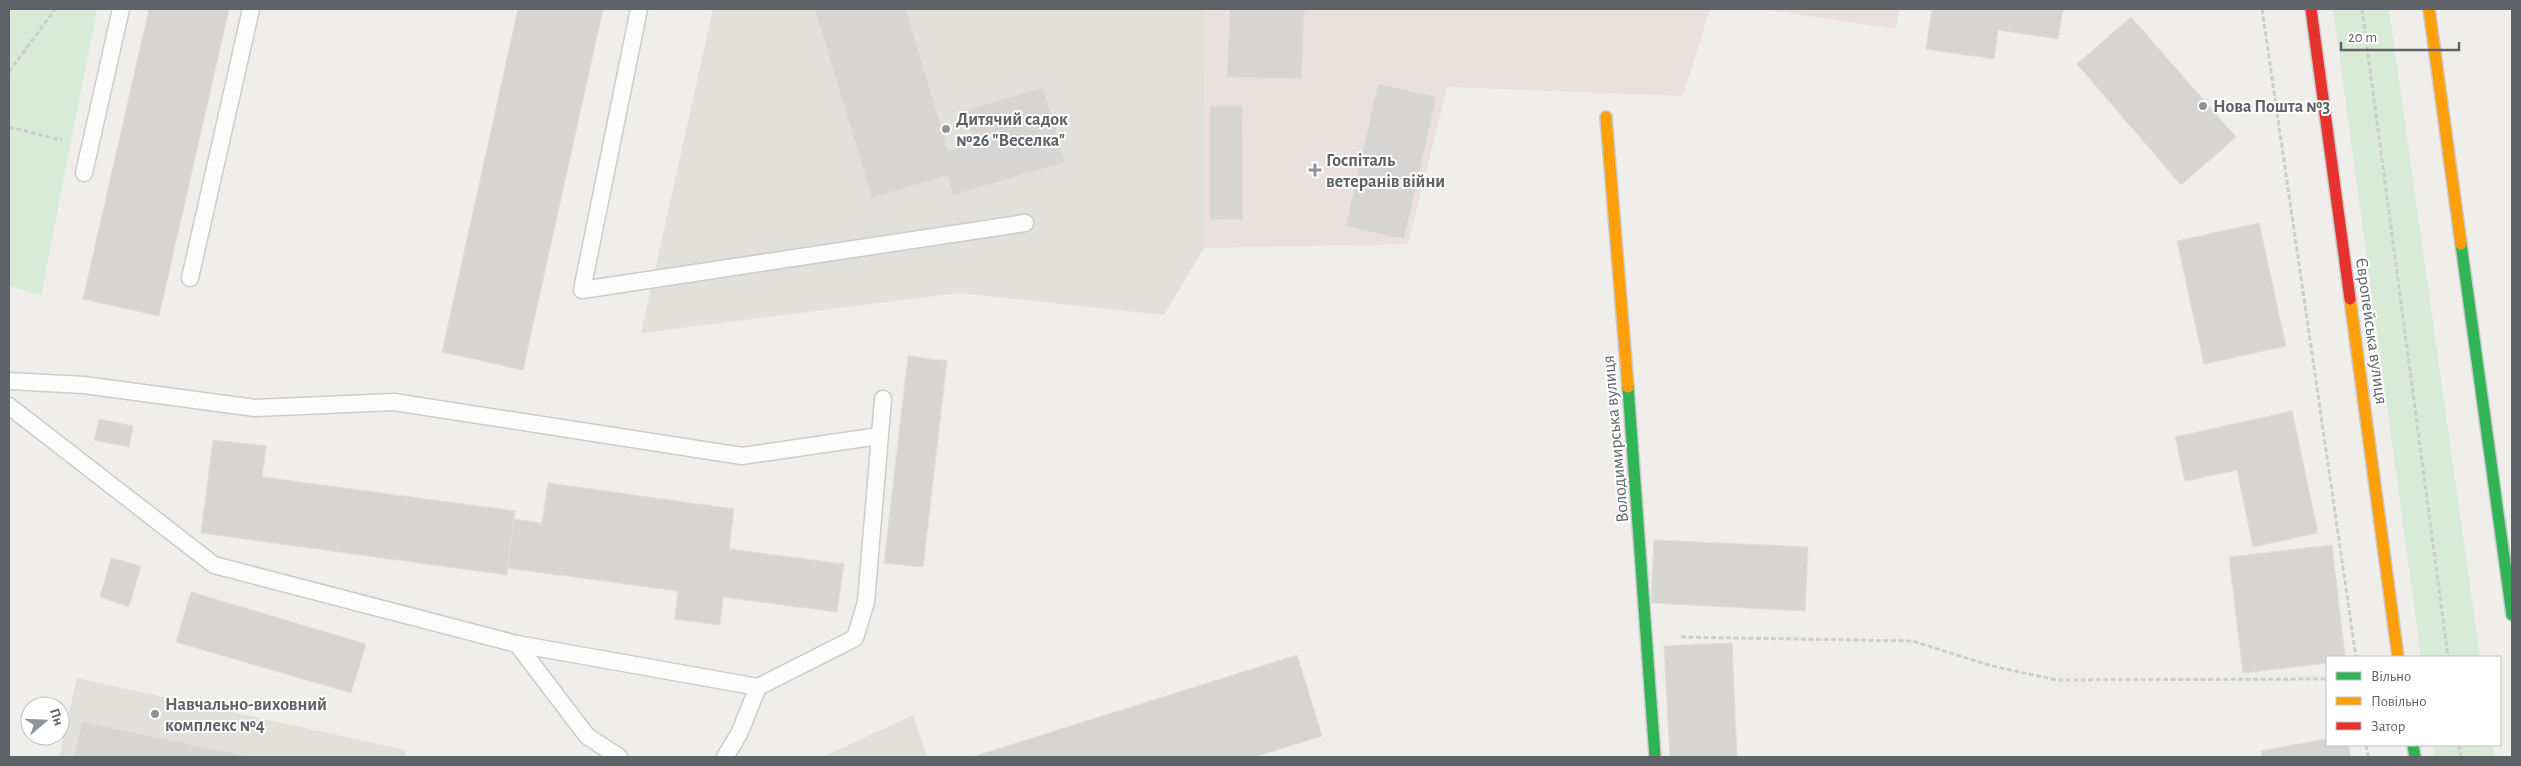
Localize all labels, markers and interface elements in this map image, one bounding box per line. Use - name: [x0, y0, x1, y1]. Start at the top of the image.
- scale bar: [2341, 20, 2458, 52]
- text: 20 m: [2348, 30, 2377, 45]
- place label: Нова Пошта №3: [2213, 98, 2330, 116]
- marker: Нова Пошта №3: [2197, 100, 2209, 112]
- place label: Дитячий садок №26 "Веселка": [956, 111, 1068, 150]
- marker: Дитячий садок №26 "Веселка": [940, 123, 952, 135]
- place label: Госпіталь ветеранів війни: [1326, 152, 1445, 191]
- marker: Госпіталь ветеранів війни: [1308, 163, 1322, 177]
- street label: Європейська вулиця: [2352, 257, 2390, 406]
- street label: Володимирська вулиця: [1600, 354, 1632, 523]
- legend: [2326, 656, 2501, 746]
- text: Вільно: [2371, 669, 2411, 684]
- text: Повільно: [2371, 694, 2427, 709]
- north arrow: [20, 696, 70, 746]
- place label: Навчально-виховний комплекс №4: [165, 696, 327, 735]
- text: Пн: [47, 707, 66, 727]
- marker: Навчально-виховний комплекс №4: [149, 708, 161, 720]
- text: Затор: [2371, 719, 2406, 734]

